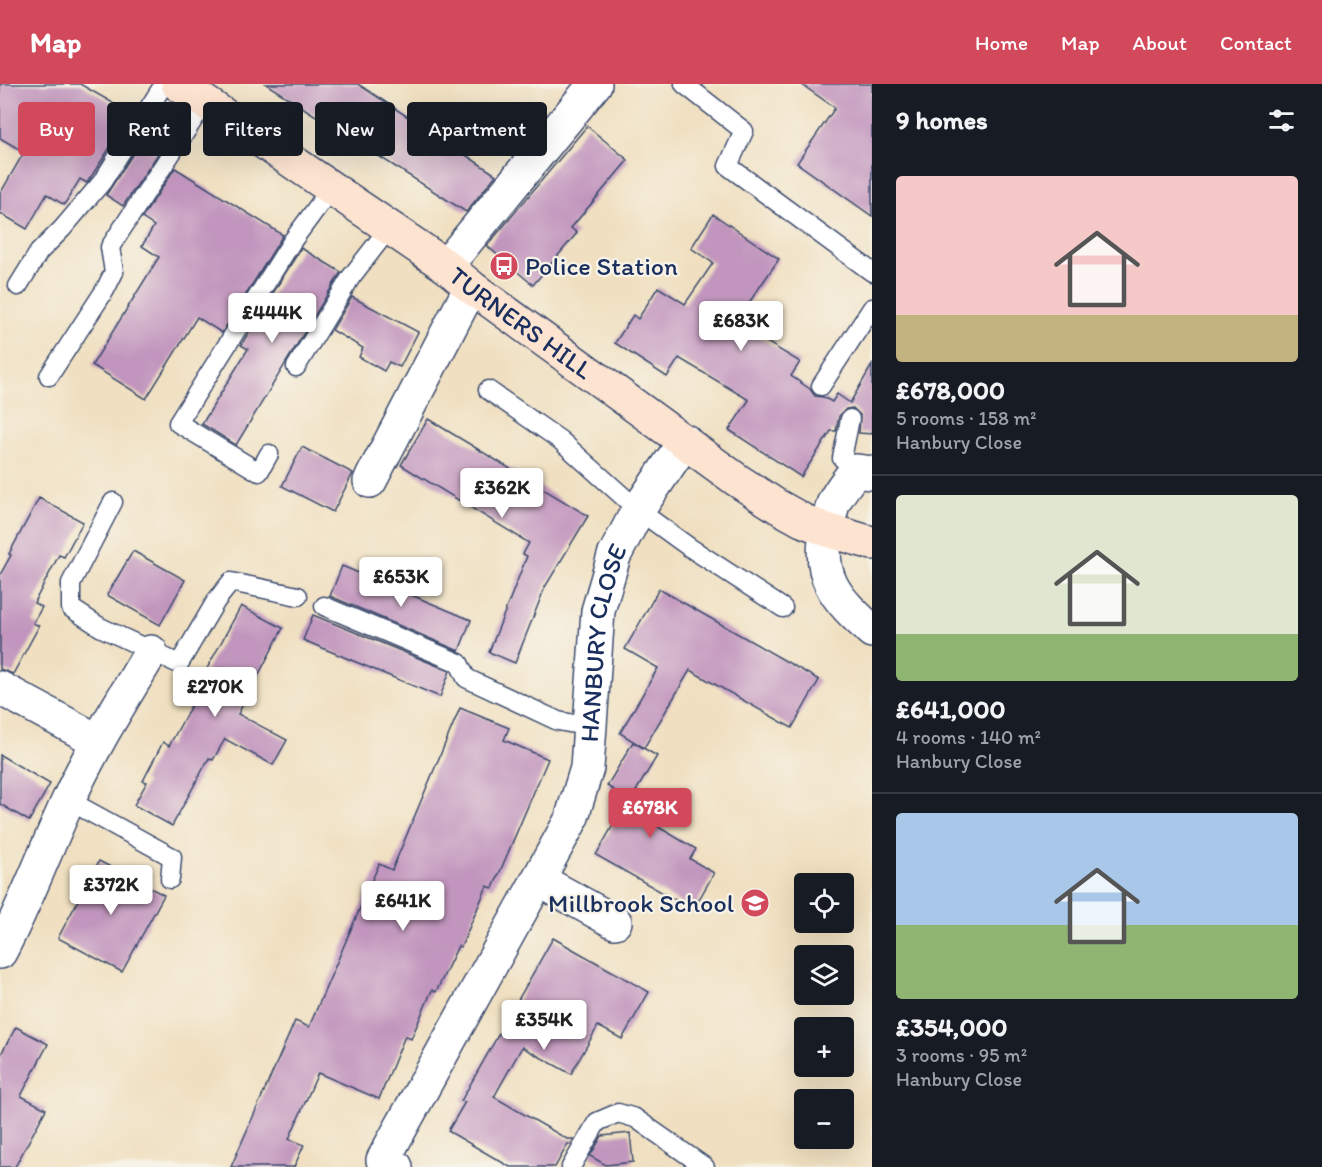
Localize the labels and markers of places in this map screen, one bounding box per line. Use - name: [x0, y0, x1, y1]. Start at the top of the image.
- bus stop icon: Police Station: [488, 250, 520, 282]
- place label: Police Station: [525, 250, 678, 282]
- pin: £444K: [230, 293, 314, 344]
- pin: £683K: [699, 301, 783, 352]
- pin: £362K: [460, 468, 544, 519]
- pin: £653K: [359, 557, 443, 608]
- pin: £270K: [173, 667, 257, 718]
- pin: £678K: [608, 788, 692, 839]
- pin: £372K: [69, 865, 153, 916]
- pin: £641K: [361, 881, 445, 932]
- place label: Millbrook School: [548, 887, 734, 919]
- school or university icon: Millbrook School: [739, 887, 771, 919]
- pin: £354K: [502, 1000, 586, 1051]

